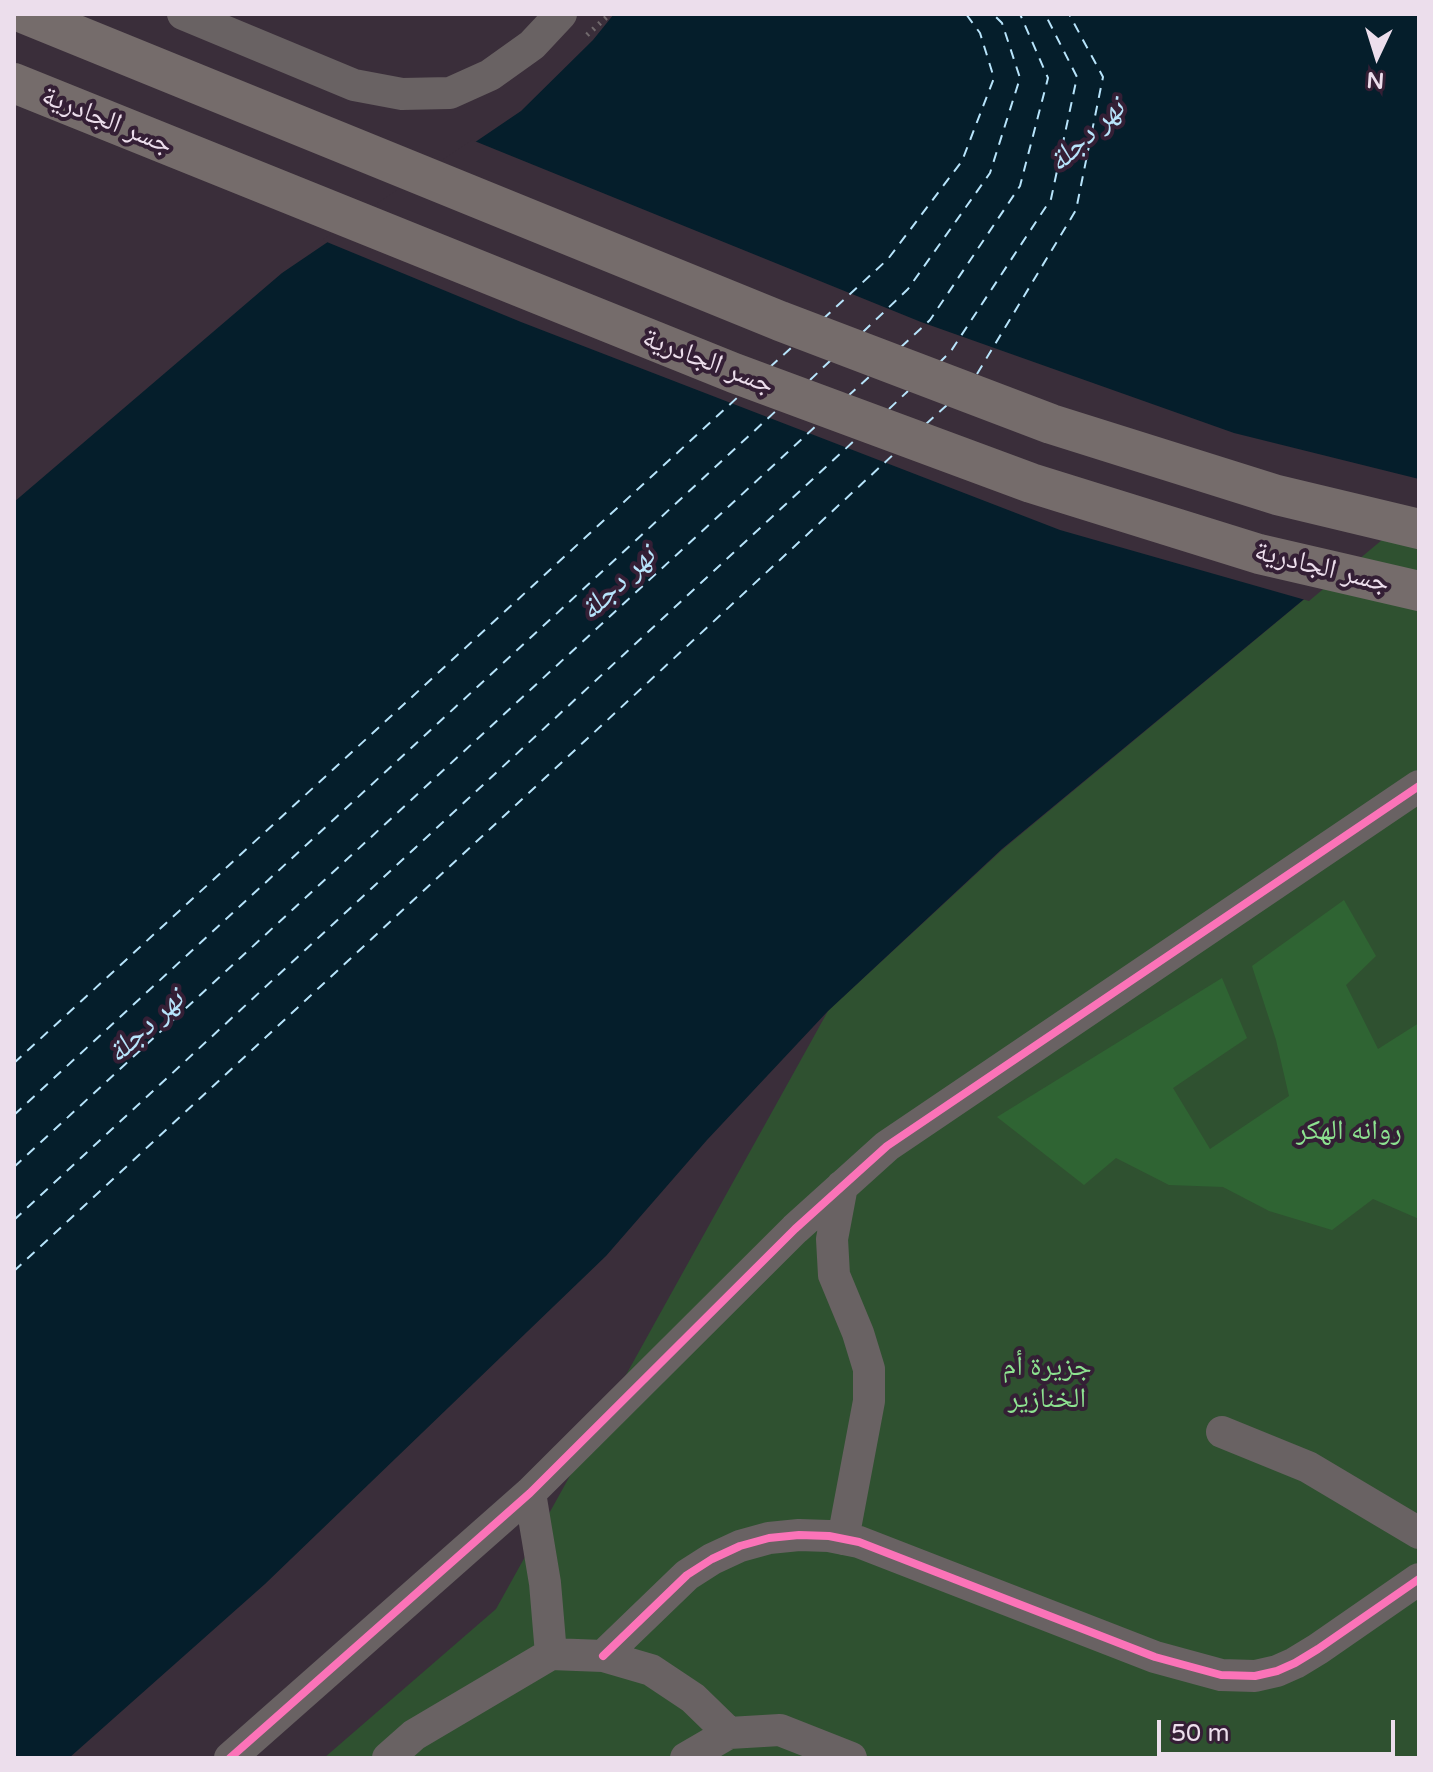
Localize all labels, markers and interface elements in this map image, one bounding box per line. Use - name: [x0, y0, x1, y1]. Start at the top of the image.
- north arrow: [1337, 16, 1417, 96]
- text: N: [1366, 66, 1385, 94]
- street label: جسر الجادرية: [37, 80, 177, 162]
- water label: نهر دجلة: [1041, 91, 1133, 181]
- street label: جسر الجادرية: [638, 322, 778, 402]
- street label: جسر الجادرية: [1251, 535, 1393, 601]
- water label: نهر دجلة: [572, 539, 664, 629]
- water label: نهر دجلة: [100, 982, 192, 1072]
- park label: روانه الهكر: [1296, 1115, 1402, 1149]
- park label: جزيرة أم الخنازير: [1002, 1351, 1092, 1417]
- scale bar: [1161, 1704, 1399, 1754]
- text: 50 m: [1171, 1719, 1229, 1748]

